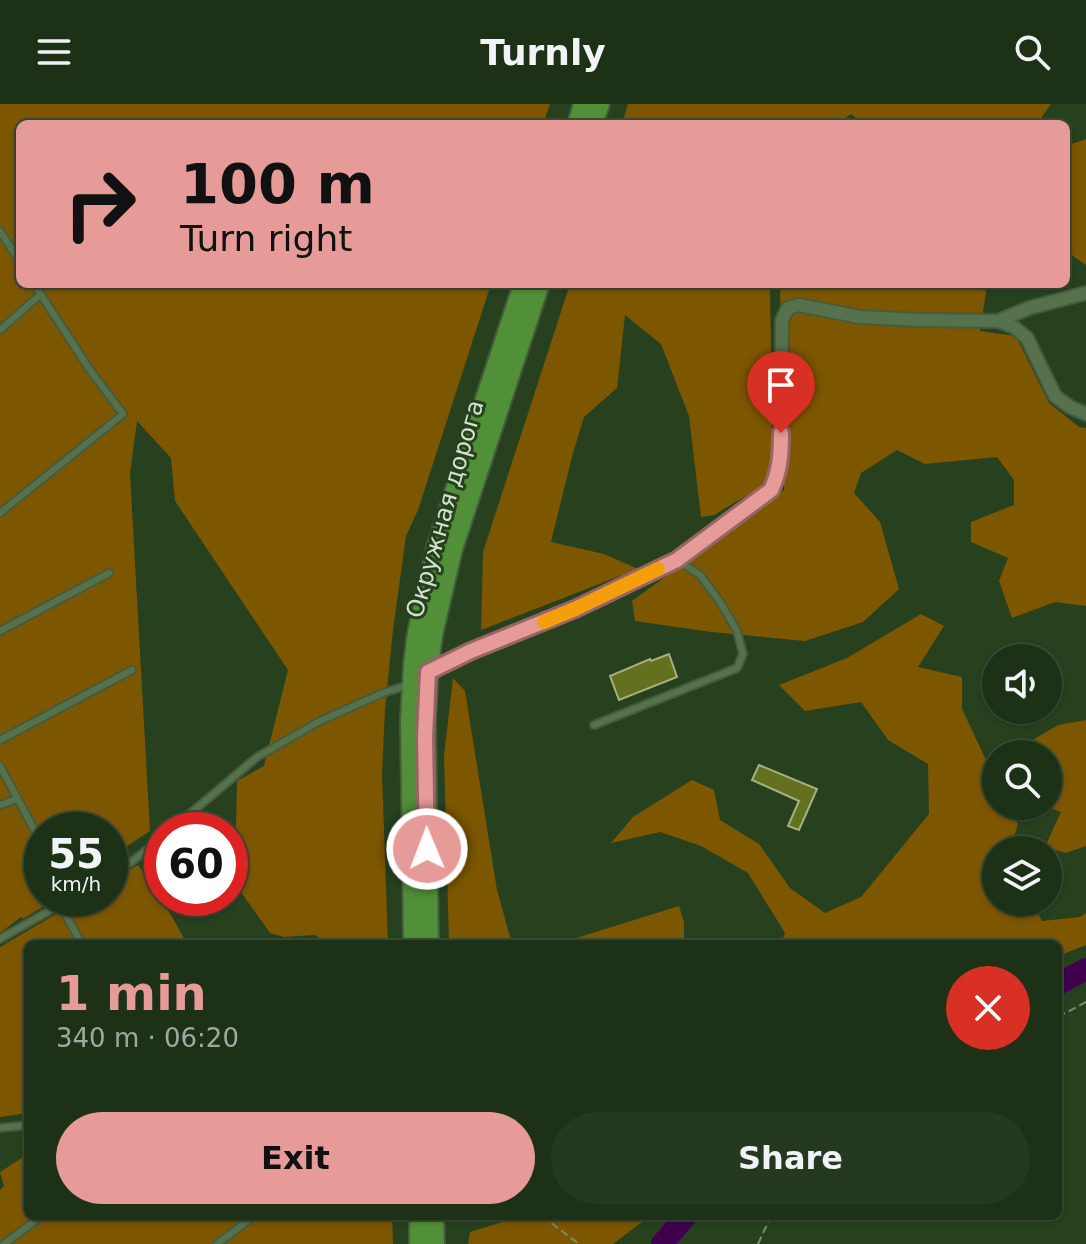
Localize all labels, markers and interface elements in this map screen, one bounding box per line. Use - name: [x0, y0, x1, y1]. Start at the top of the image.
- icon: menu: [32, 30, 76, 74]
- icon: search: [1010, 30, 1054, 74]
- text: Turnly: [480, 32, 606, 73]
- text: 100 m: [180, 151, 375, 216]
- icon: right: [48, 152, 152, 256]
- text: Turn right: [180, 218, 352, 259]
- pin: [747, 351, 815, 433]
- icon: arrive: [759, 363, 803, 407]
- street label: Окружная дорога: [400, 397, 490, 621]
- map controls: [982, 644, 1062, 916]
- button: sound: [982, 644, 1062, 724]
- button: search: [982, 740, 1062, 820]
- position arrow: [385, 807, 469, 891]
- speed limit sign: 60: [144, 812, 248, 916]
- text: 55: [48, 831, 104, 877]
- button: layers: [982, 836, 1062, 916]
- text: km/h: [51, 872, 101, 896]
- text: 1 min: [56, 965, 207, 1021]
- button: close: [946, 966, 1030, 1050]
- text: 340 m · 06:20: [56, 1023, 239, 1053]
- button: Exit: [56, 1112, 535, 1204]
- button: Share: [551, 1112, 1030, 1204]

